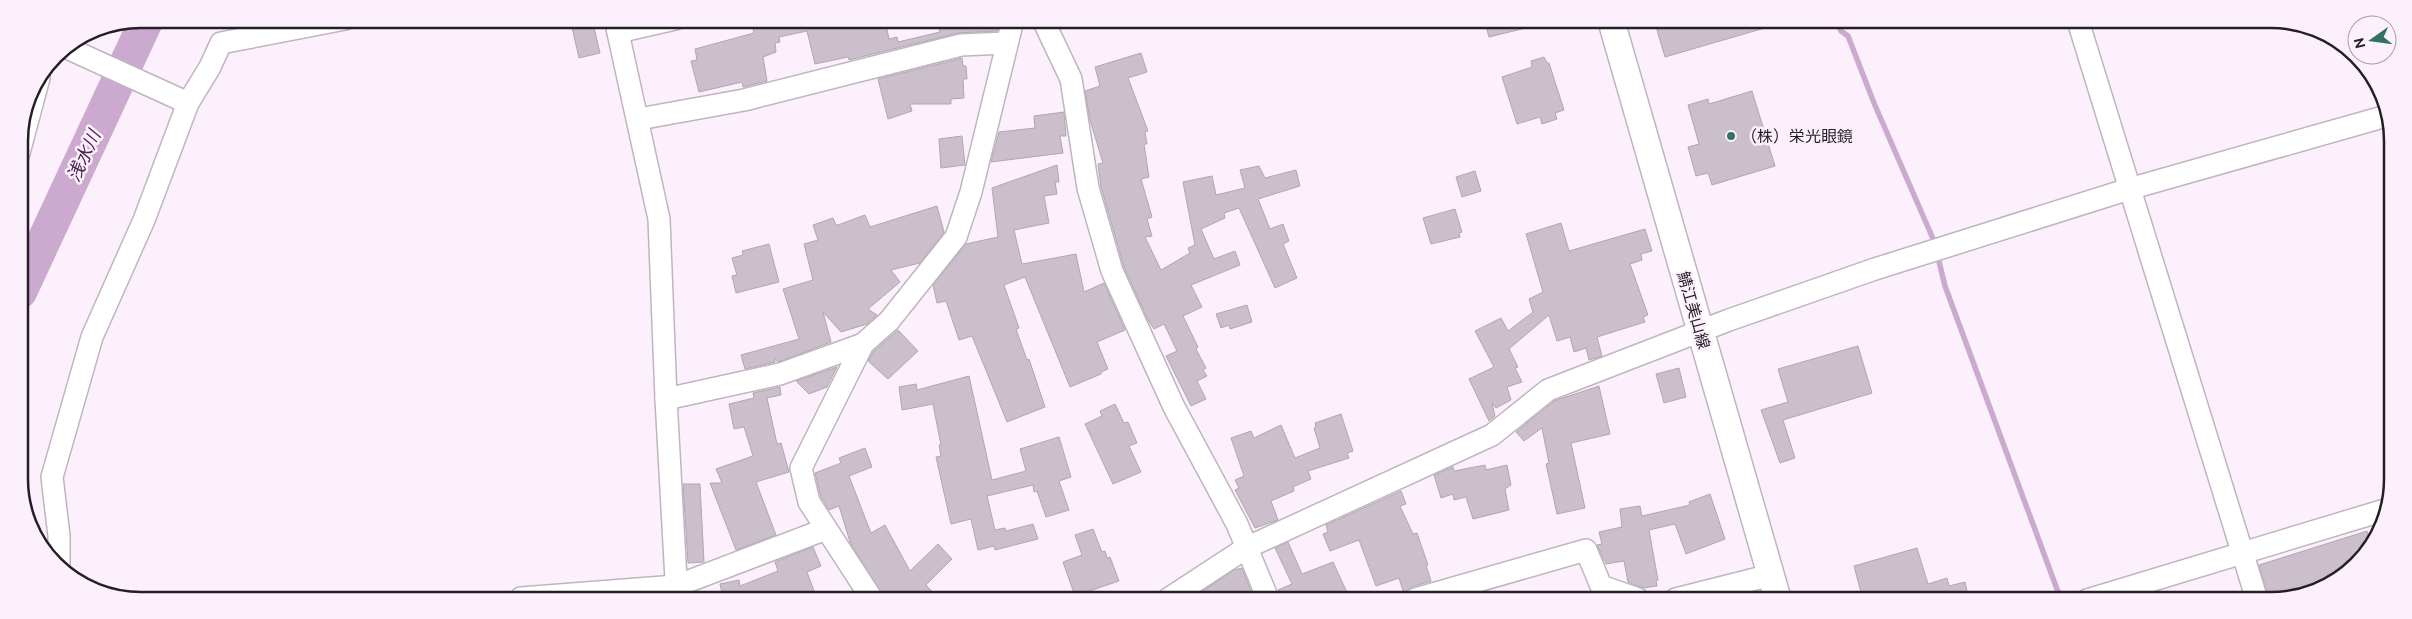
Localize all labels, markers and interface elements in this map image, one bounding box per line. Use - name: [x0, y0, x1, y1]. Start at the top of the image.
- north arrow: [2347, 15, 2397, 65]
- text: N: [2350, 36, 2368, 50]
- water label: 浅水川: [63, 125, 104, 184]
- place label: （株）栄光眼鏡: [1741, 127, 1853, 145]
- marker: （株）栄光眼鏡: [1725, 130, 1737, 142]
- street label: 鯖江美山線: [1674, 269, 1714, 351]

